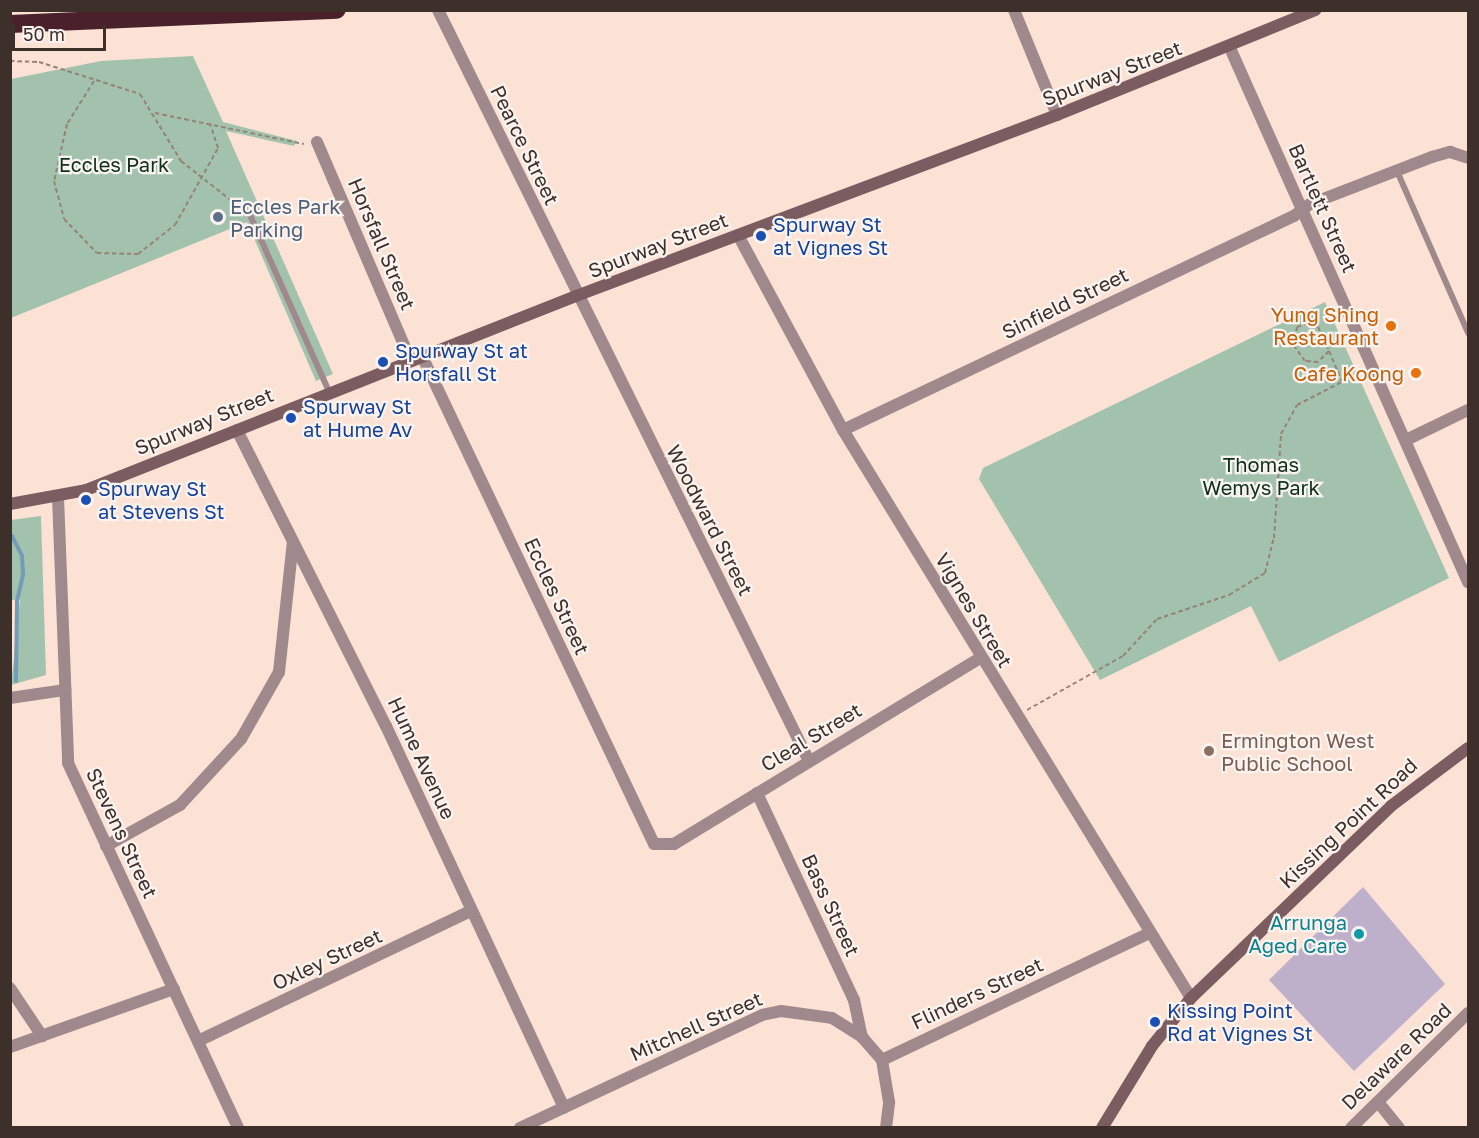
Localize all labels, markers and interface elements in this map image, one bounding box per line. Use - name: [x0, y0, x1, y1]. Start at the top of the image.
- scale bar: [15, 12, 110, 50]
- text: 50 m: [23, 23, 65, 45]
- street label: Spurway Street: [1039, 35, 1185, 111]
- street label: Pearce Street: [486, 81, 564, 209]
- street label: Bartlett Street: [1284, 140, 1362, 276]
- park label: Eccles Park: [59, 152, 169, 176]
- street label: Horsfall Street: [343, 175, 421, 313]
- place label: Eccles Park Parking: [230, 194, 340, 241]
- street label: Spurway Street: [585, 207, 731, 283]
- marker: Eccles Park Parking: [211, 210, 225, 224]
- place label: Spurway St at Vignes St: [773, 213, 888, 260]
- marker: Spurway St at Vignes St: [754, 229, 768, 243]
- street label: Sinfield Street: [998, 262, 1132, 344]
- place label: Yung Shing Restaurant: [1271, 302, 1379, 349]
- marker: Yung Shing Restaurant: [1384, 319, 1398, 333]
- place label: Spurway St at Horsfall St: [395, 338, 528, 385]
- marker: Spurway St at Horsfall St: [376, 355, 390, 369]
- place label: Cafe Koong: [1293, 361, 1404, 385]
- marker: Cafe Koong: [1409, 366, 1423, 380]
- street label: Spurway Street: [131, 382, 277, 460]
- place label: Spurway St at Hume Av: [303, 394, 412, 441]
- marker: Spurway St at Hume Av: [284, 411, 298, 425]
- street label: Woodward Street: [662, 441, 758, 599]
- park label: Thomas Wemys Park: [1202, 453, 1320, 500]
- place label: Spurway St at Stevens St: [98, 476, 224, 523]
- marker: Spurway St at Stevens St: [79, 493, 93, 507]
- street label: Eccles Street: [519, 534, 595, 658]
- street label: Vignes Street: [930, 548, 1018, 672]
- street label: Hume Avenue: [383, 693, 461, 823]
- street label: Cleal Street: [756, 698, 866, 776]
- place label: Ermington West Public School: [1221, 728, 1375, 775]
- marker: Ermington West Public School: [1202, 744, 1216, 758]
- street label: Kissing Point Road: [1274, 753, 1422, 893]
- street label: Stevens Street: [81, 764, 163, 902]
- street label: Bass Street: [797, 850, 865, 960]
- place label: Arrunga Aged Care: [1249, 910, 1347, 957]
- street label: Oxley Street: [268, 923, 386, 995]
- marker: Arrunga Aged Care: [1352, 927, 1366, 941]
- street label: Flinders Street: [907, 952, 1047, 1034]
- street label: Mitchell Street: [626, 986, 766, 1066]
- street label: Delaware Road: [1336, 998, 1456, 1114]
- place label: Kissing Point Rd at Vignes St: [1167, 999, 1313, 1046]
- marker: Kissing Point Rd at Vignes St: [1148, 1015, 1162, 1029]

